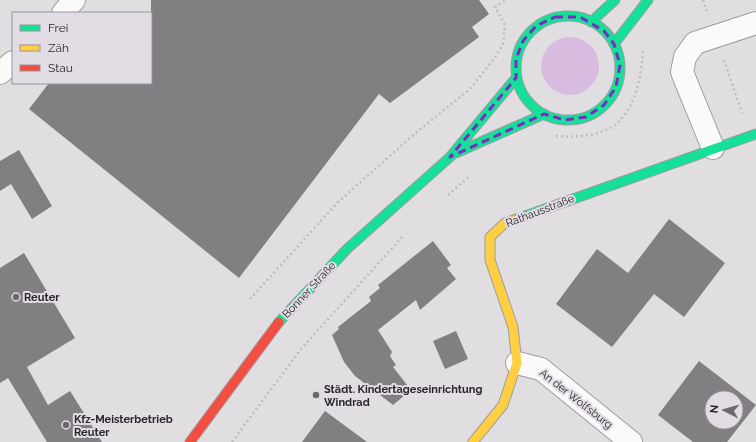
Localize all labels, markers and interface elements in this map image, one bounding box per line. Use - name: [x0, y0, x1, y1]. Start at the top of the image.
- legend: [12, 12, 152, 84]
- text: Frei: [48, 21, 68, 35]
- text: Zäh: [48, 41, 69, 55]
- text: Stau: [48, 61, 73, 75]
- street label: Rathausstraße: [504, 192, 577, 230]
- street label: Bonner Straße: [280, 259, 339, 321]
- place label: Reuter: [24, 291, 60, 304]
- marker: Reuter: [11, 292, 21, 302]
- street label: An der Wolfsburg: [537, 366, 615, 432]
- place label: Städt. Kindertageseinrichtung Windrad: [324, 383, 482, 409]
- marker: Städt. Kindertageseinrichtung Windrad: [311, 390, 321, 400]
- north arrow: [704, 390, 744, 430]
- text: N: [708, 404, 721, 414]
- place label: Kfz-Meisterbetrieb Reuter: [74, 413, 173, 439]
- marker: Kfz-Meisterbetrieb Reuter: [61, 420, 71, 430]

